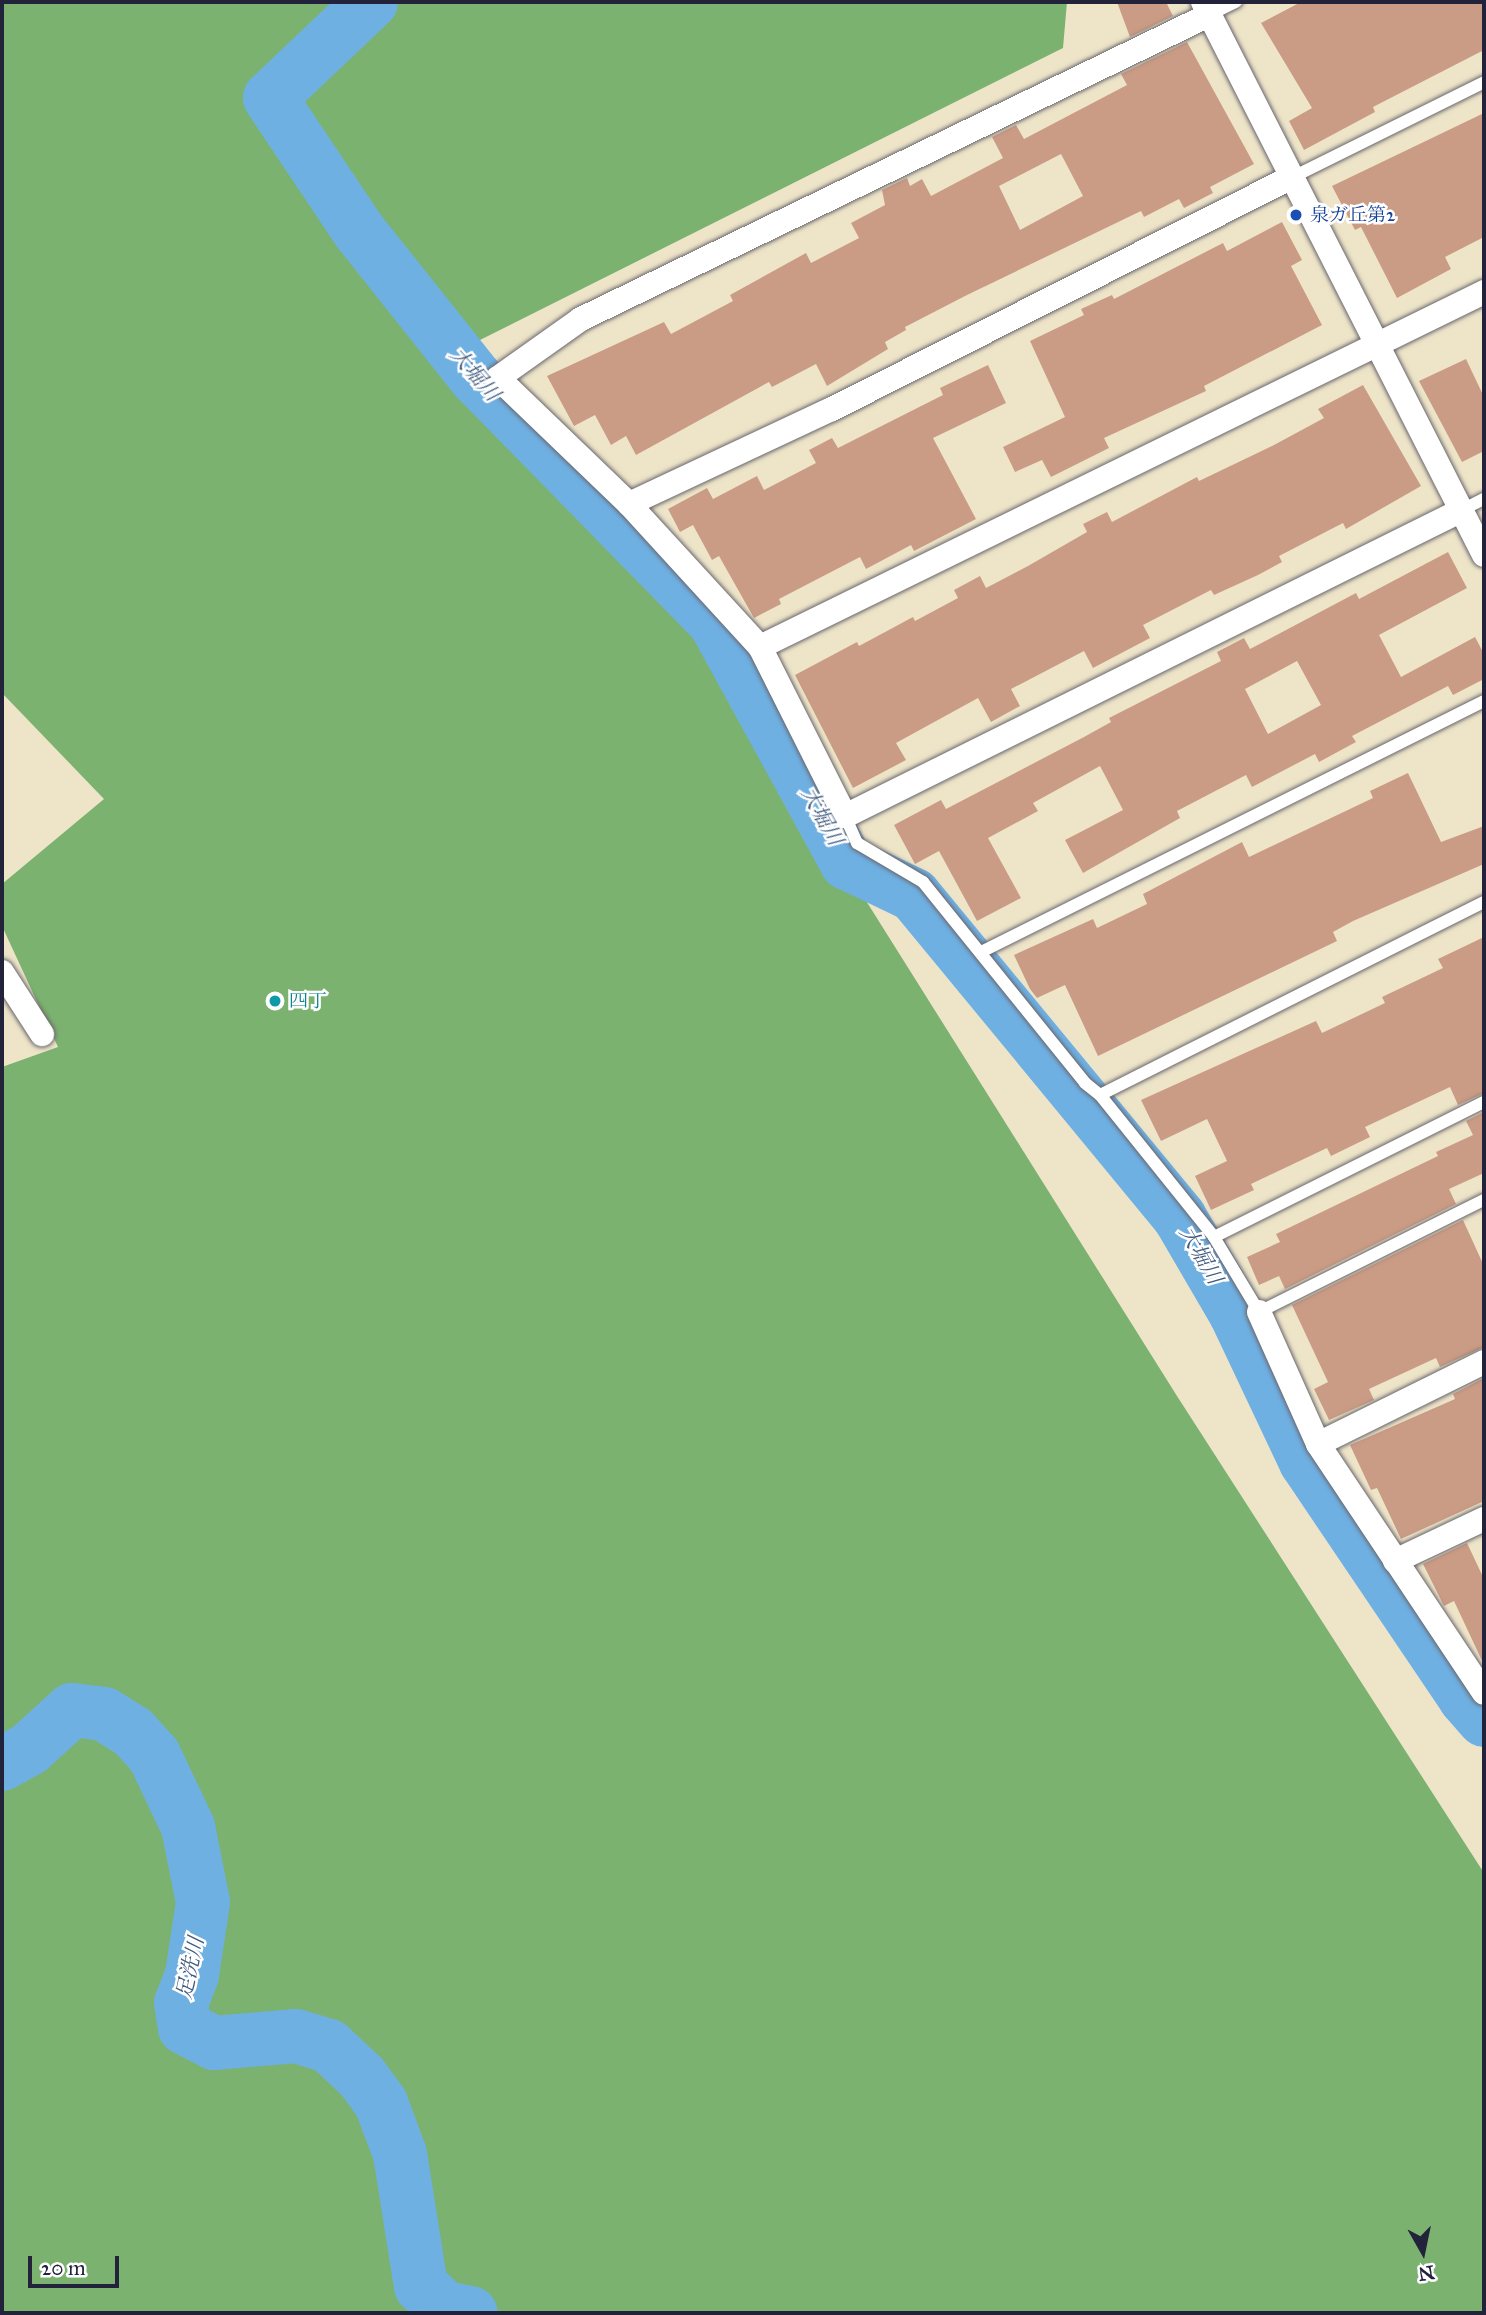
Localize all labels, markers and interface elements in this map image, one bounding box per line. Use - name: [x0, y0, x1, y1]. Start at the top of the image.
- place label: 泉ガ丘第2: [1310, 204, 1395, 226]
- marker: 泉ガ丘第2: [1288, 207, 1304, 223]
- water label: 大堀川: [445, 342, 505, 406]
- water label: 大堀川: [796, 782, 848, 850]
- place label: 四丁: [289, 990, 327, 1012]
- marker: 四丁: [267, 993, 283, 1009]
- water label: 大堀川: [1174, 1221, 1228, 1289]
- water label: 足洗川: [171, 1935, 209, 2001]
- north arrow: [1388, 2217, 1458, 2287]
- scale bar: [32, 2242, 122, 2286]
- text: 20 m: [41, 2255, 86, 2281]
- text: N: [1417, 2261, 1436, 2286]

